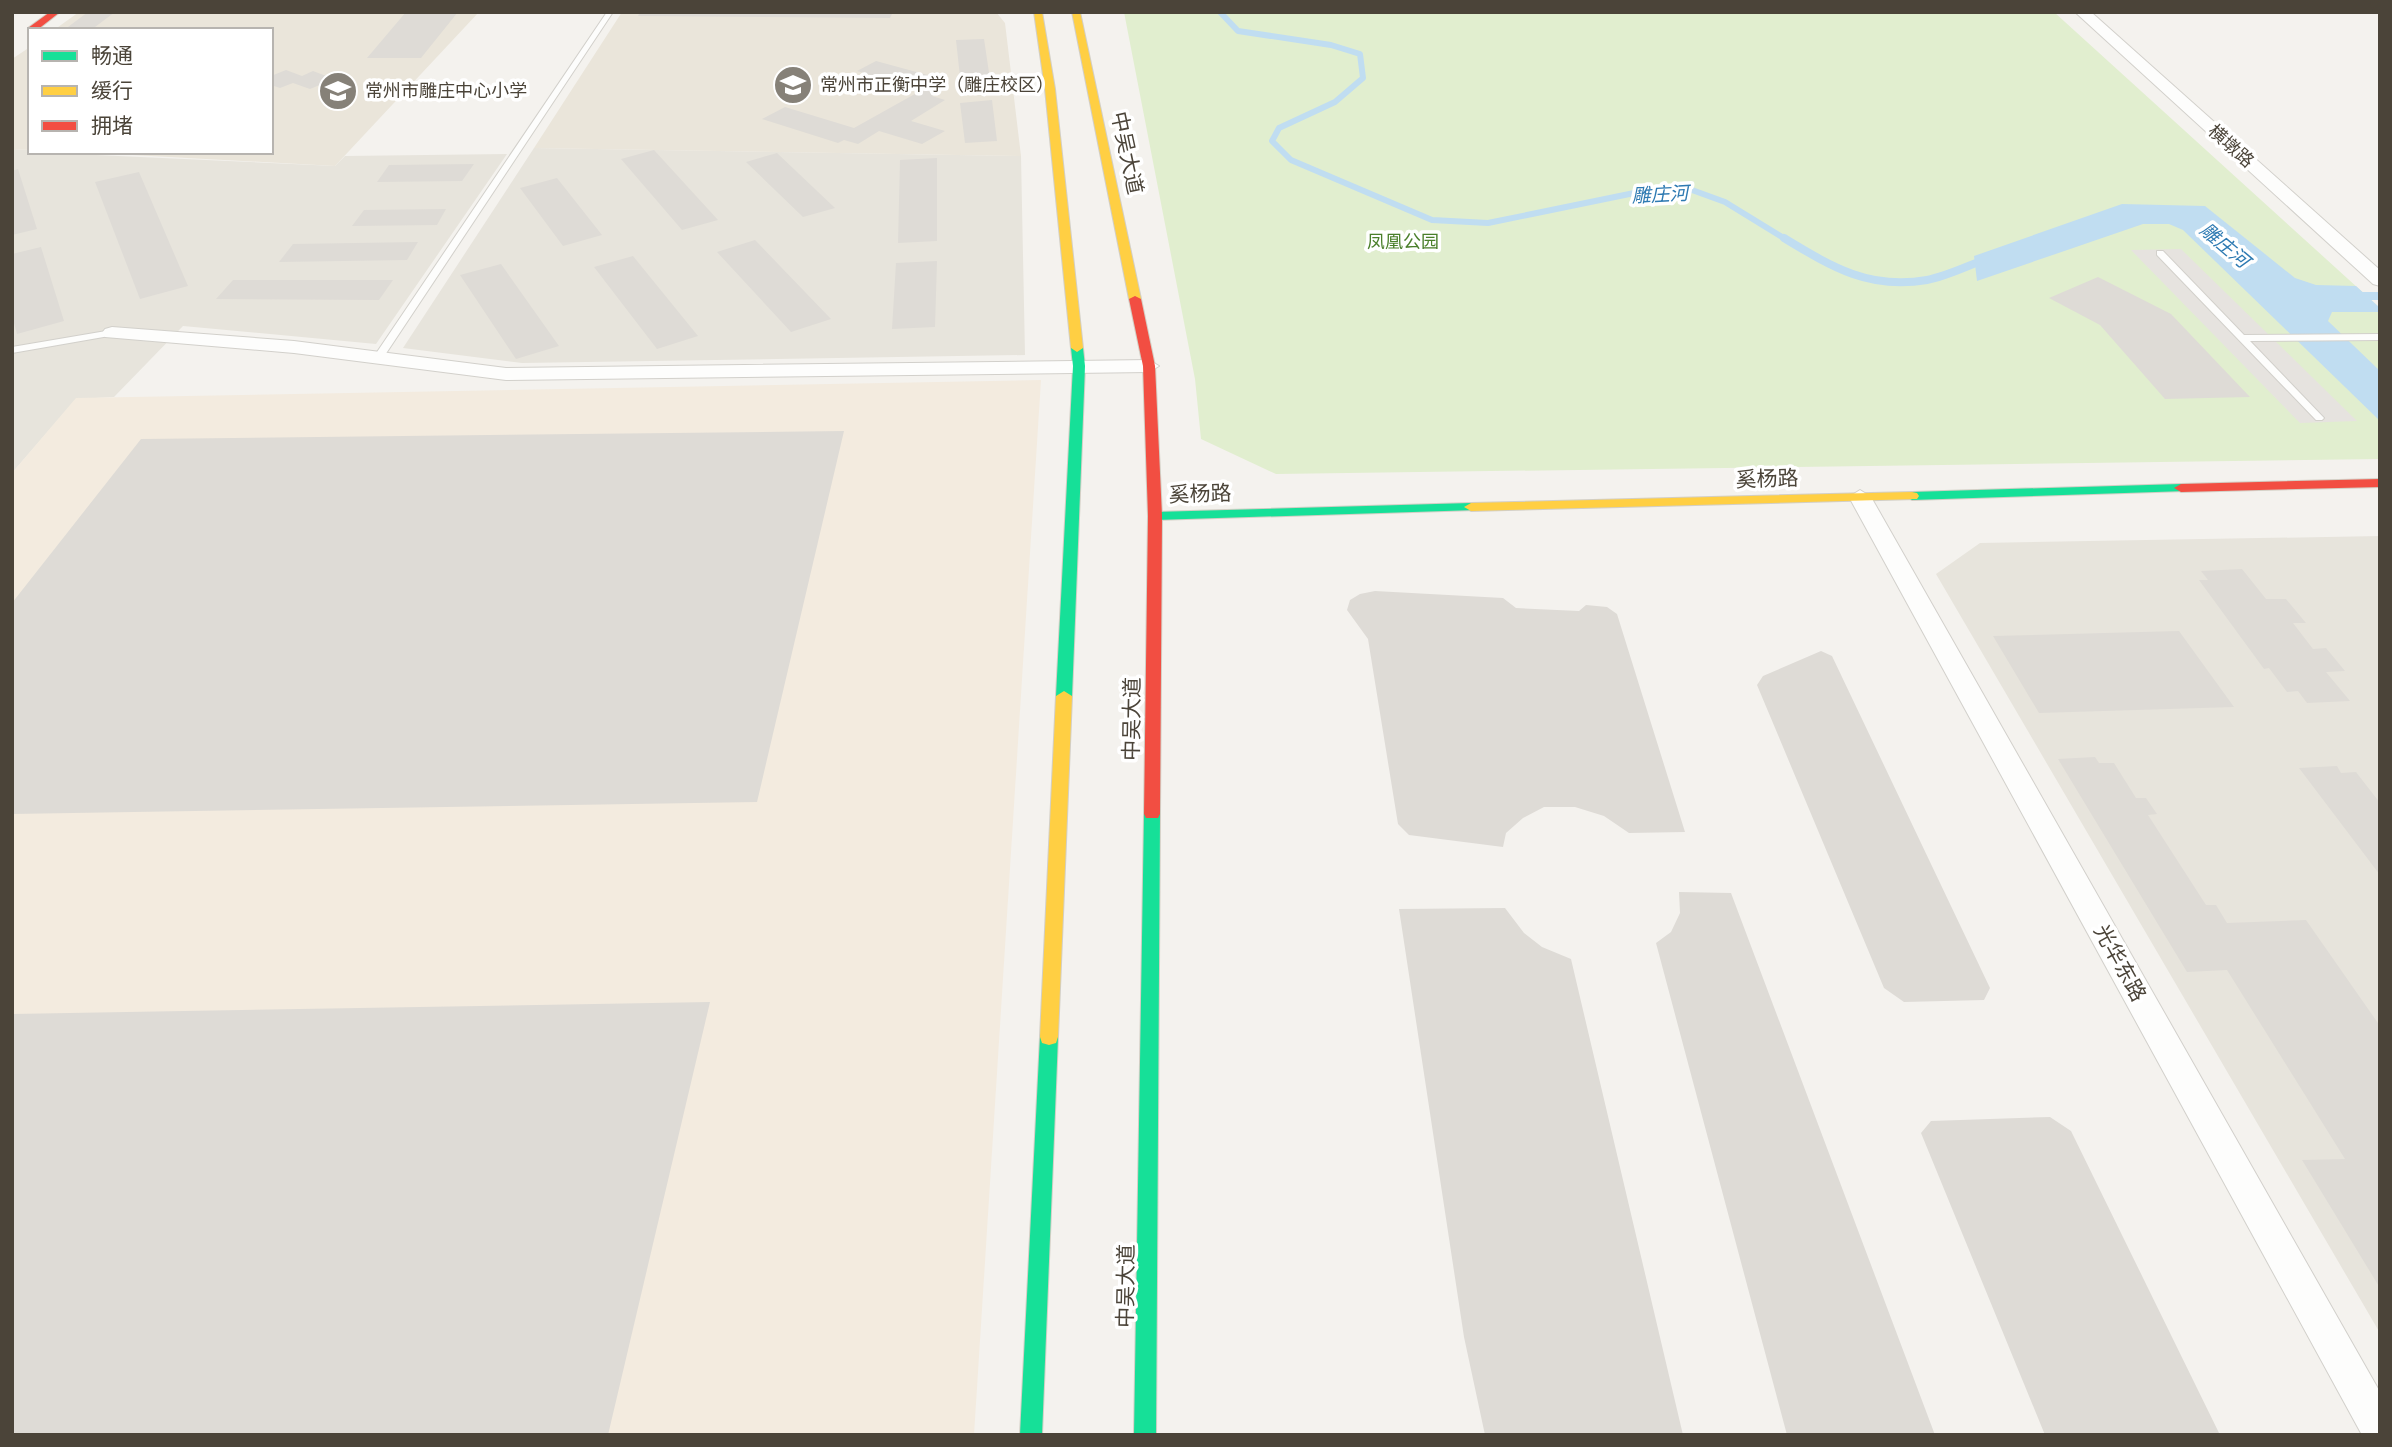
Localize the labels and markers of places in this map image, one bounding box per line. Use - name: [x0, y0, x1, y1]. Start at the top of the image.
- school or university icon: 常州市正衡中学（雕庄校区）: [772, 64, 814, 106]
- school or university icon: 常州市雕庄中心小学: [317, 70, 359, 112]
- place label: 常州市正衡中学（雕庄校区）: [820, 75, 1054, 98]
- place label: 常州市雕庄中心小学: [365, 81, 527, 104]

